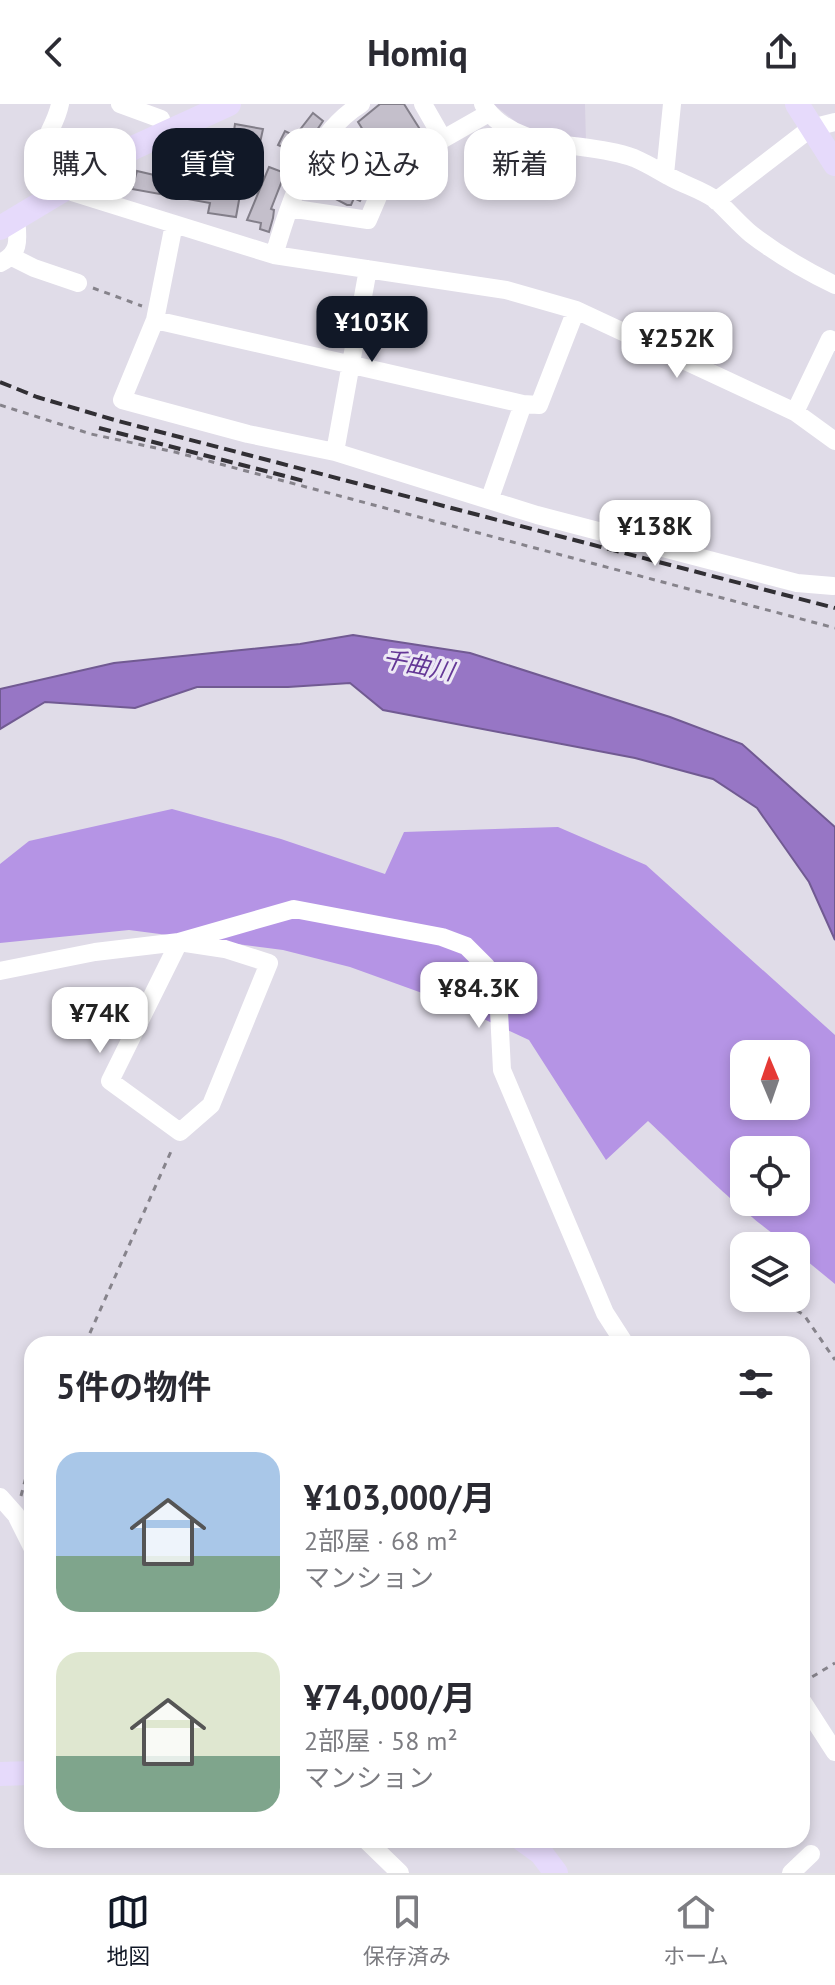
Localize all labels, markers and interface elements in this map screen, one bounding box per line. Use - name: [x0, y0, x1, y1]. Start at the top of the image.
- text: Homiq: [367, 29, 468, 76]
- icon: back: [32, 30, 76, 74]
- icon: share: [759, 30, 803, 74]
- chip: 購入: [24, 128, 136, 200]
- chip: 賃貸: [152, 128, 264, 200]
- chip: 絞り込み: [280, 128, 448, 200]
- chip: 新着: [464, 128, 576, 200]
- pin: ¥103K: [316, 296, 428, 364]
- text: ¥103K: [334, 305, 410, 338]
- pin: ¥252K: [621, 312, 733, 380]
- text: ¥252K: [639, 321, 715, 354]
- pin: ¥138K: [599, 500, 711, 568]
- text: ¥138K: [617, 509, 693, 542]
- water label: 千曲川: [380, 643, 459, 688]
- pin: ¥84.3K: [414, 962, 544, 1030]
- text: ¥84.3K: [438, 971, 520, 1004]
- pin: ¥74K: [53, 987, 147, 1055]
- text: ¥74K: [70, 996, 130, 1029]
- north arrow: [730, 1040, 810, 1120]
- map controls: [730, 1040, 810, 1312]
- button: locate: [730, 1136, 810, 1216]
- button: layers: [730, 1232, 810, 1312]
- icon: filters: [734, 1362, 778, 1406]
- text: 5件の物件: [56, 1364, 211, 1408]
- text: ¥103,000/月: [304, 1475, 495, 1519]
- icon: home: [120, 1484, 216, 1580]
- text: 2部屋 · 68 m²: [304, 1524, 458, 1557]
- text: マンション: [304, 1561, 434, 1594]
- text: ¥74,000/月: [304, 1675, 476, 1719]
- icon: home: [120, 1684, 216, 1780]
- text: 2部屋 · 58 m²: [304, 1724, 458, 1757]
- text: マンション: [304, 1761, 434, 1794]
- tab: 地図: [106, 1890, 150, 1970]
- tab: 保存済み: [363, 1890, 451, 1970]
- tab: ホーム: [663, 1890, 729, 1970]

